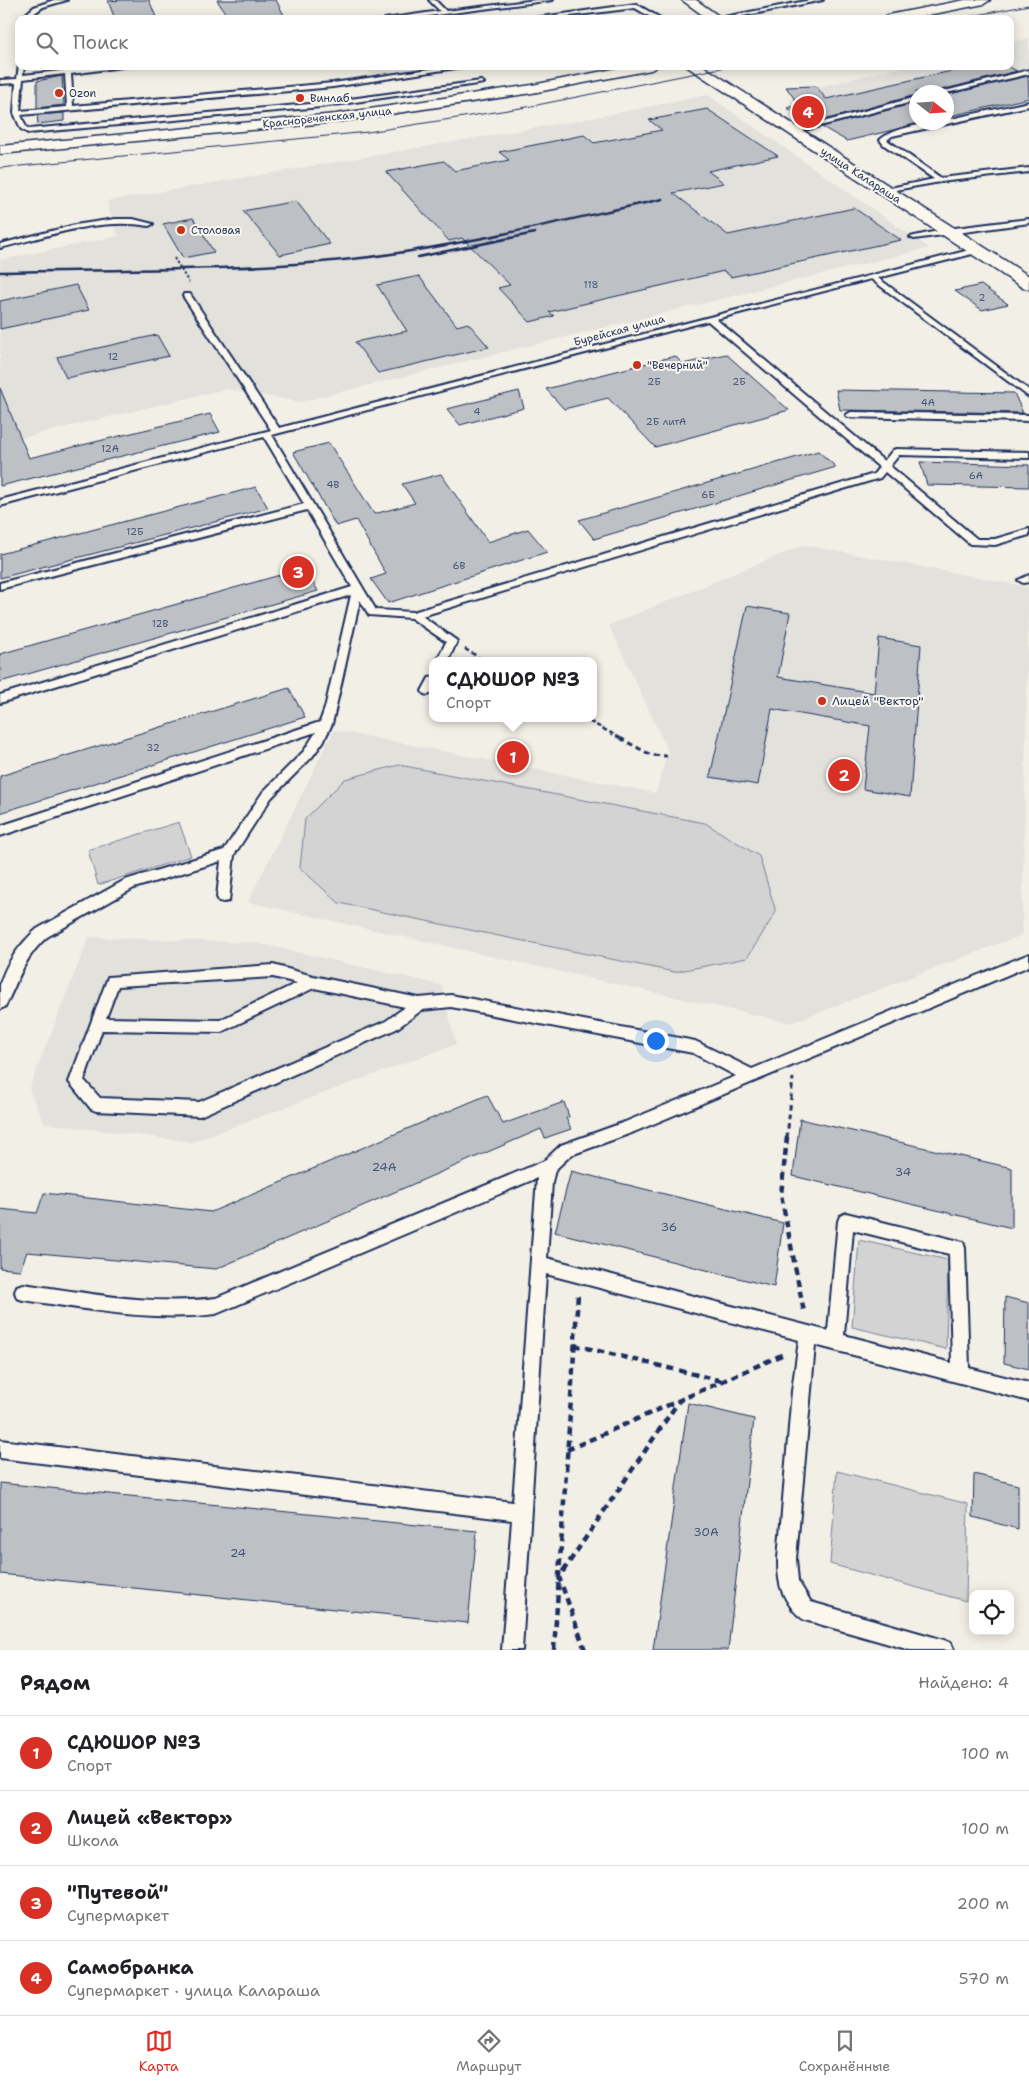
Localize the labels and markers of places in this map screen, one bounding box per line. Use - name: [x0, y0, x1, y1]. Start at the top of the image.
- place label: Ozon: [69, 86, 97, 101]
- marker: Ozon: [53, 87, 65, 99]
- place label: Винлаб: [310, 91, 350, 106]
- marker: Винлаб: [294, 92, 306, 104]
- pin: 4: [792, 93, 824, 131]
- place label: Столовая: [191, 223, 240, 238]
- marker: Столовая: [175, 224, 187, 236]
- place label: "Вечерний": [647, 358, 708, 373]
- marker: "Вечерний": [631, 359, 643, 371]
- pin: 3: [282, 553, 314, 591]
- place label: Лицей "Вектор": [832, 693, 923, 709]
- marker: Лицей "Вектор": [816, 695, 828, 707]
- pin: 1: [497, 738, 529, 776]
- pin: 2: [828, 756, 860, 794]

